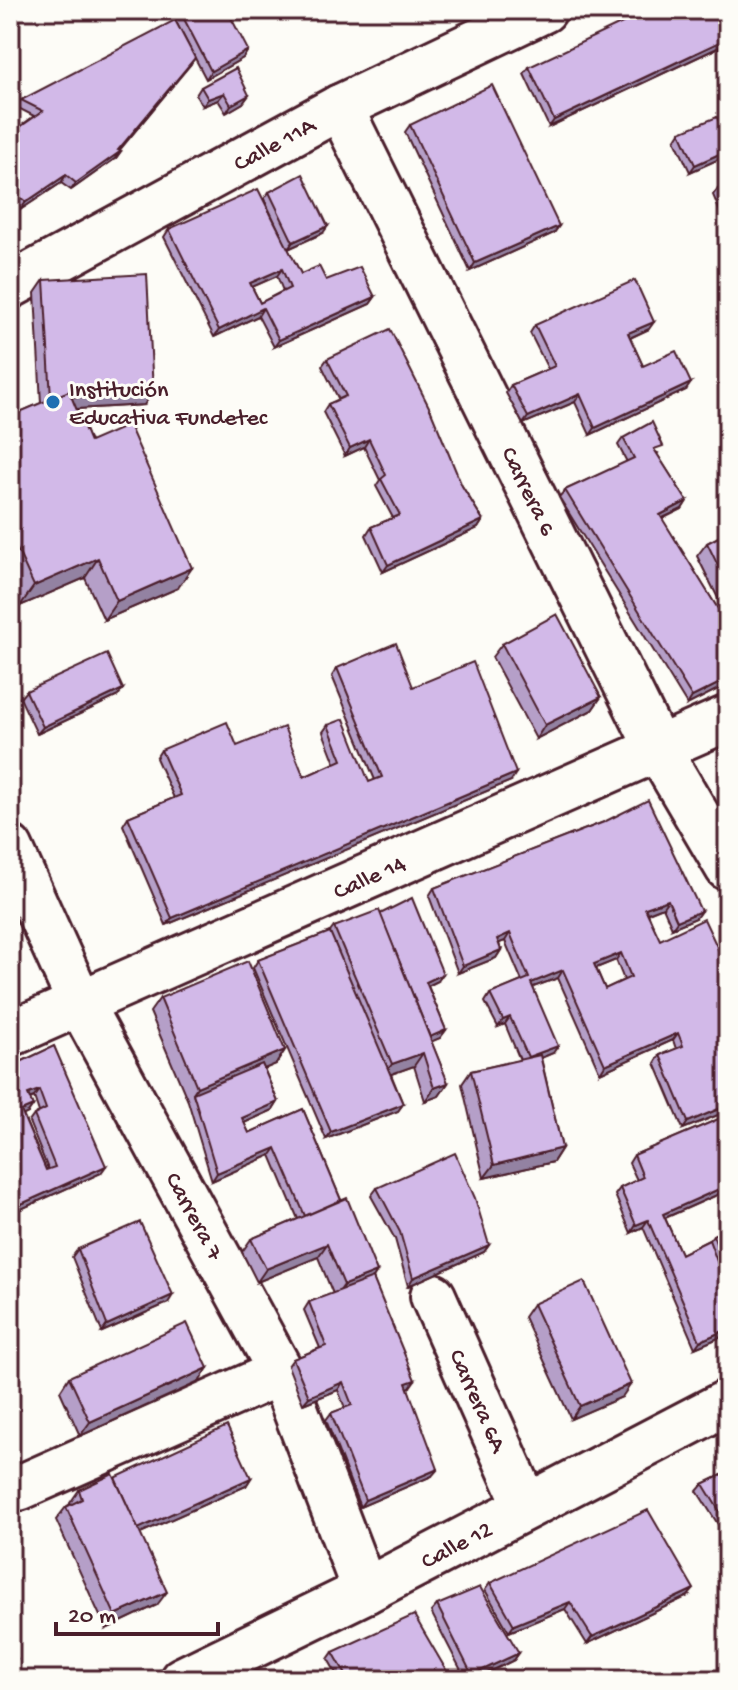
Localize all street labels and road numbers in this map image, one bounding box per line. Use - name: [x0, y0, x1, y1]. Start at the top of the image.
- street label: Calle 11A: [230, 111, 323, 180]
- street label: Carrera 6: [493, 443, 561, 542]
- street label: Calle 14: [330, 850, 411, 908]
- street label: Carrera 7: [157, 1168, 229, 1267]
- street label: Carrera 6A: [441, 1346, 512, 1459]
- street label: Calle 12: [417, 1516, 498, 1577]

